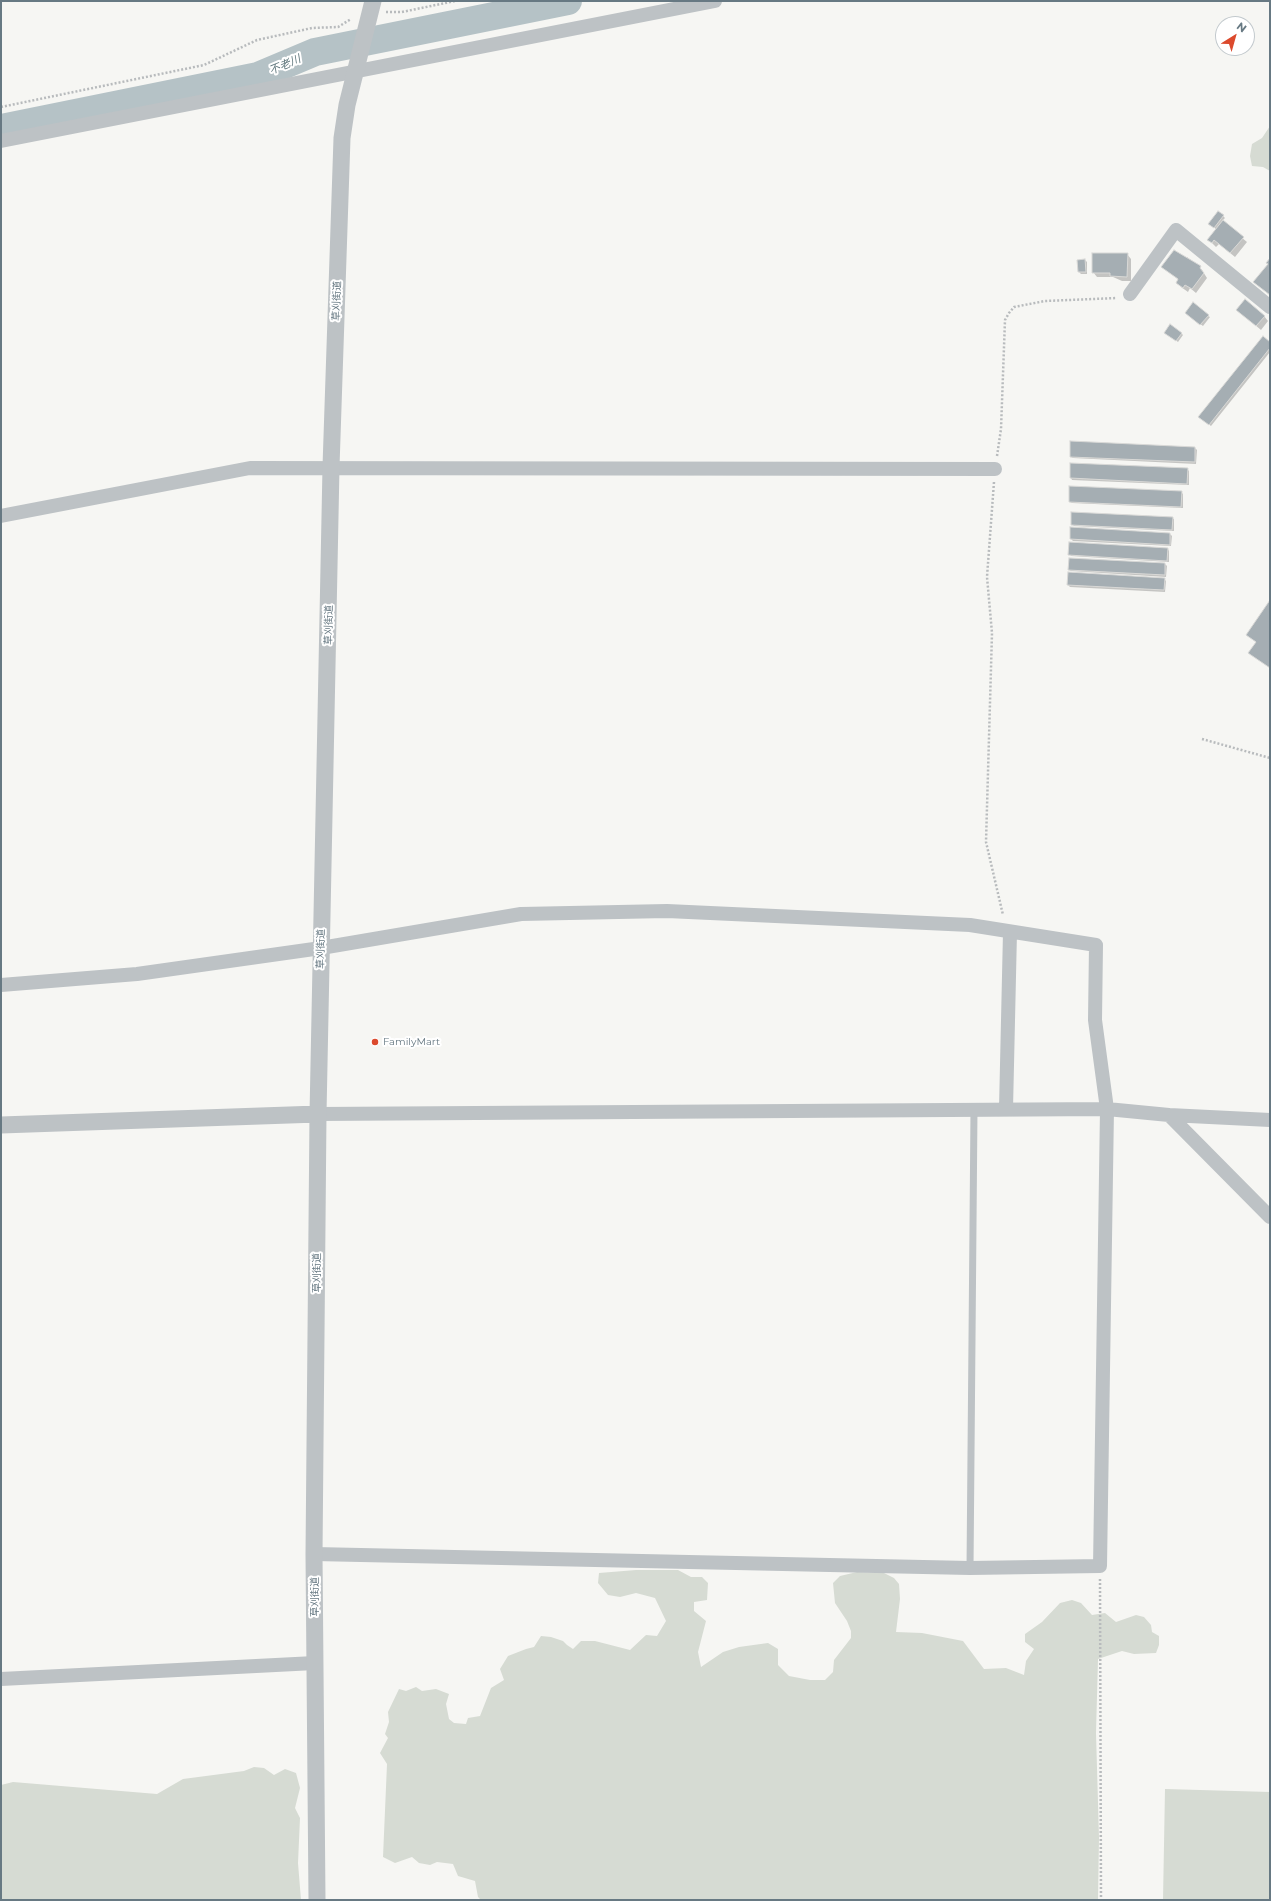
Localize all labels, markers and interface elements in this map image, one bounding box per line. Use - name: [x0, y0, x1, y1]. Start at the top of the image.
- north arrow: [1215, 16, 1255, 56]
- text: N: [1234, 19, 1249, 35]
- water label: 不老川: [267, 52, 303, 78]
- street label: 草刈街道: [330, 281, 344, 321]
- street label: 草刈街道: [323, 605, 335, 645]
- street label: 草刈街道: [315, 929, 327, 969]
- place label: FamilyMart: [383, 1036, 440, 1048]
- marker: FamilyMart: [370, 1037, 380, 1047]
- street label: 草刈街道: [311, 1253, 323, 1293]
- street label: 草刈街道: [309, 1577, 321, 1617]

